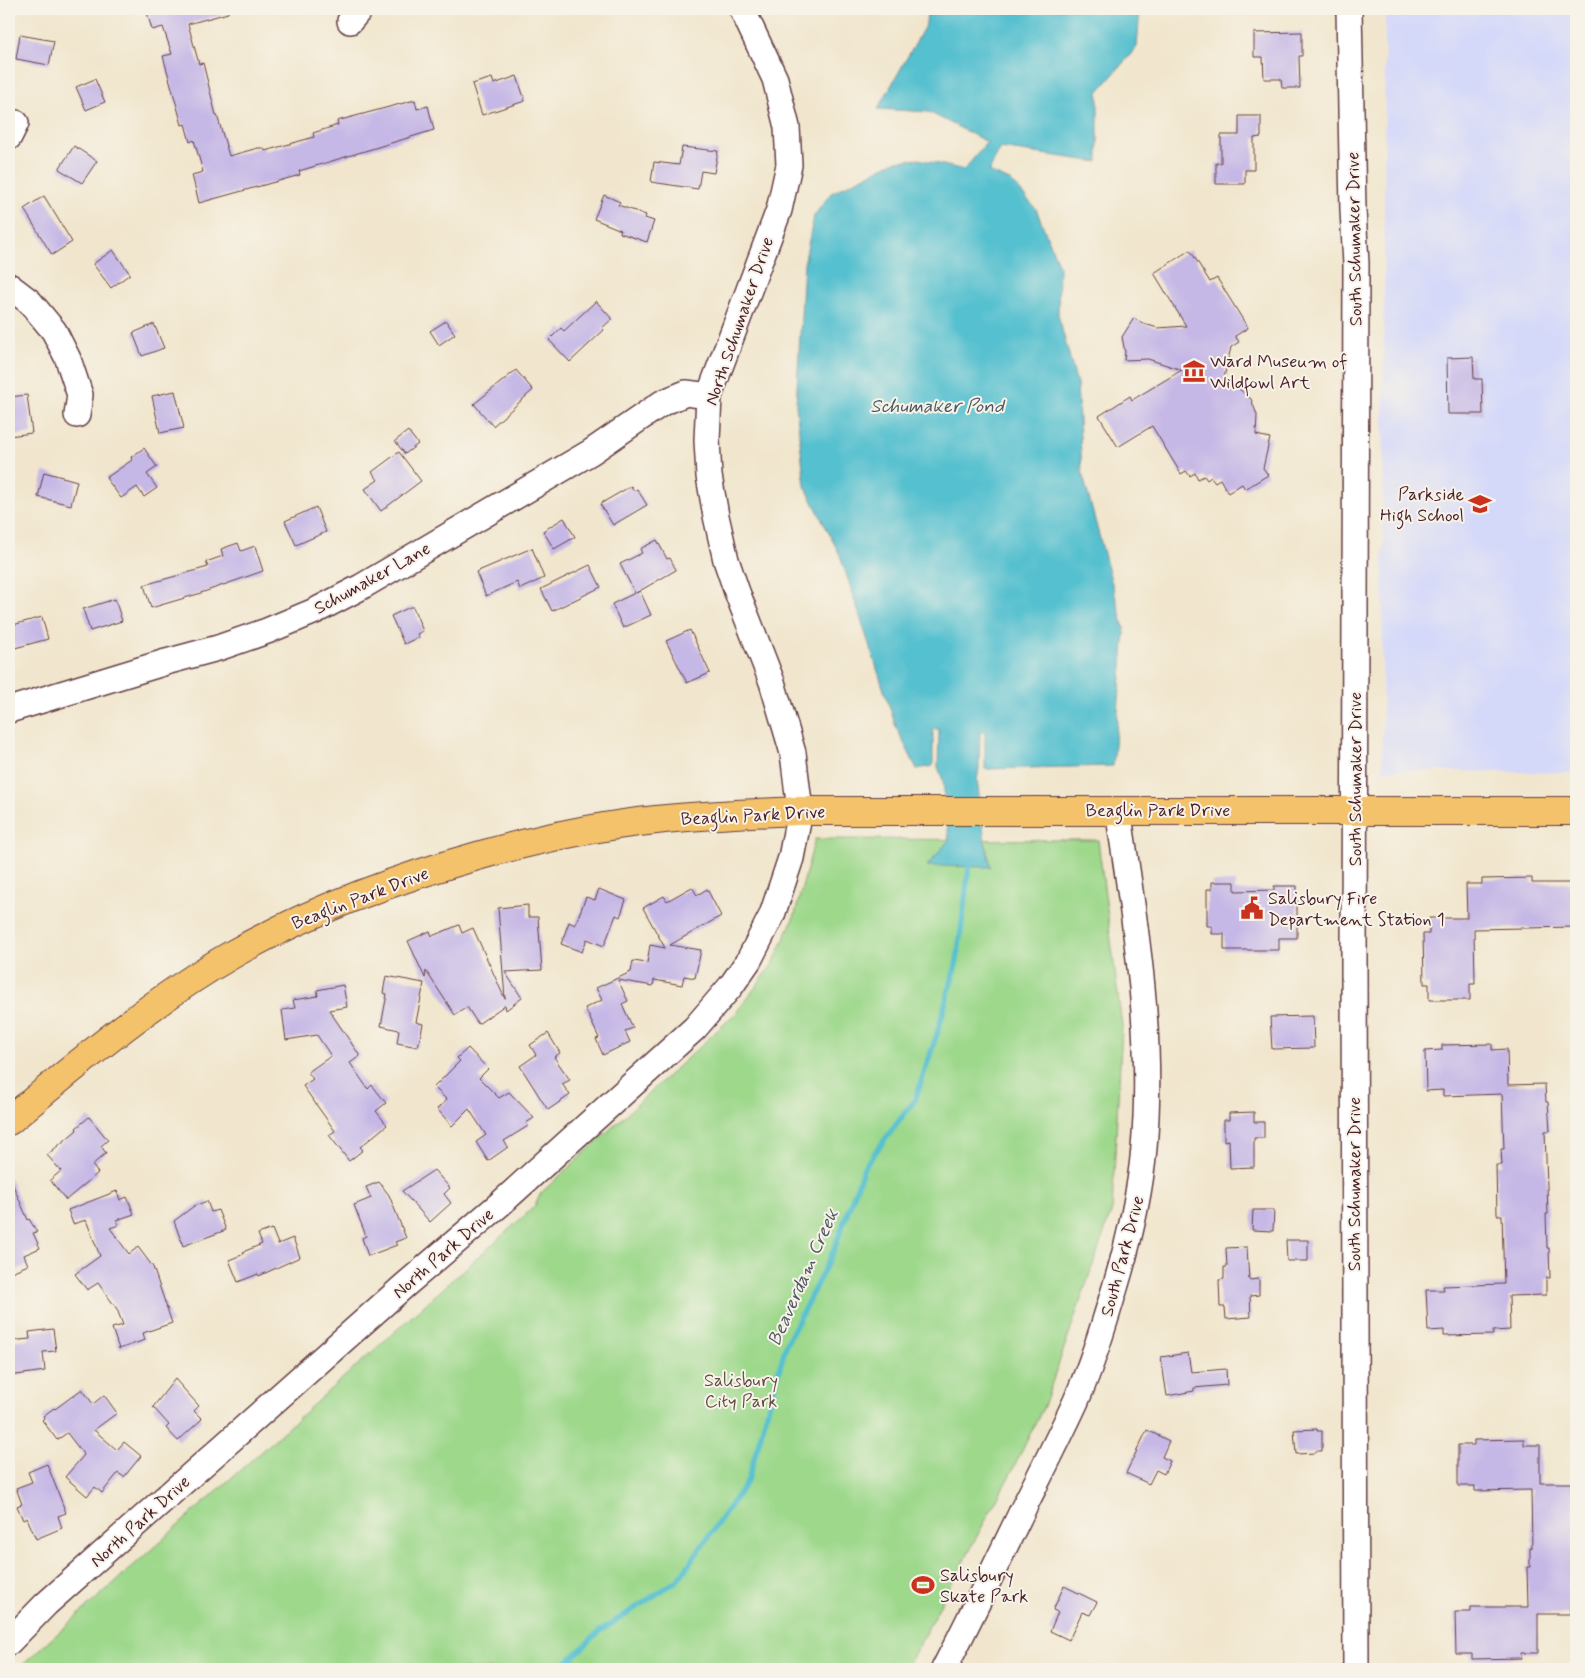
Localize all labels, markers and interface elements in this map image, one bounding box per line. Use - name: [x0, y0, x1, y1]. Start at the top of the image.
- street label: South Schumaker Drive: [1341, 152, 1369, 326]
- street label: North Schumaker Drive: [700, 234, 780, 409]
- place label: Ward Museum of Wildfowl Art: [1210, 350, 1347, 397]
- museum icon: Ward Museum of Wildfowl Art: [1181, 358, 1207, 384]
- water label: Schumaker Pond: [870, 394, 1006, 419]
- place label: Parkside High School: [1380, 483, 1464, 530]
- school or university icon: Parkside High School: [1467, 491, 1493, 517]
- street label: Schumaker Lane: [310, 537, 435, 621]
- street label: South Schumaker Drive: [1344, 692, 1368, 866]
- street label: Beaglin Park Drive: [1086, 799, 1230, 825]
- street label: Beaglin Park Drive: [680, 800, 826, 834]
- street label: Beaglin Park Drive: [288, 862, 433, 938]
- place label: Salisbury Fire Department Station 1: [1268, 887, 1445, 932]
- public building icon: Salisbury Fire Department Station 1: [1239, 895, 1265, 921]
- street label: South Schumaker Drive: [1343, 1097, 1367, 1271]
- street label: South Park Drive: [1095, 1193, 1151, 1319]
- street label: North Park Drive: [388, 1203, 499, 1304]
- water label: Beaverdam Creek: [762, 1204, 845, 1350]
- park label: Salisbury City Park: [704, 1369, 778, 1414]
- street label: North Park Drive: [85, 1470, 196, 1573]
- place label: Salisbury Skate Park: [940, 1564, 1028, 1609]
- sports icon: Salisbury Skate Park: [910, 1572, 936, 1598]

